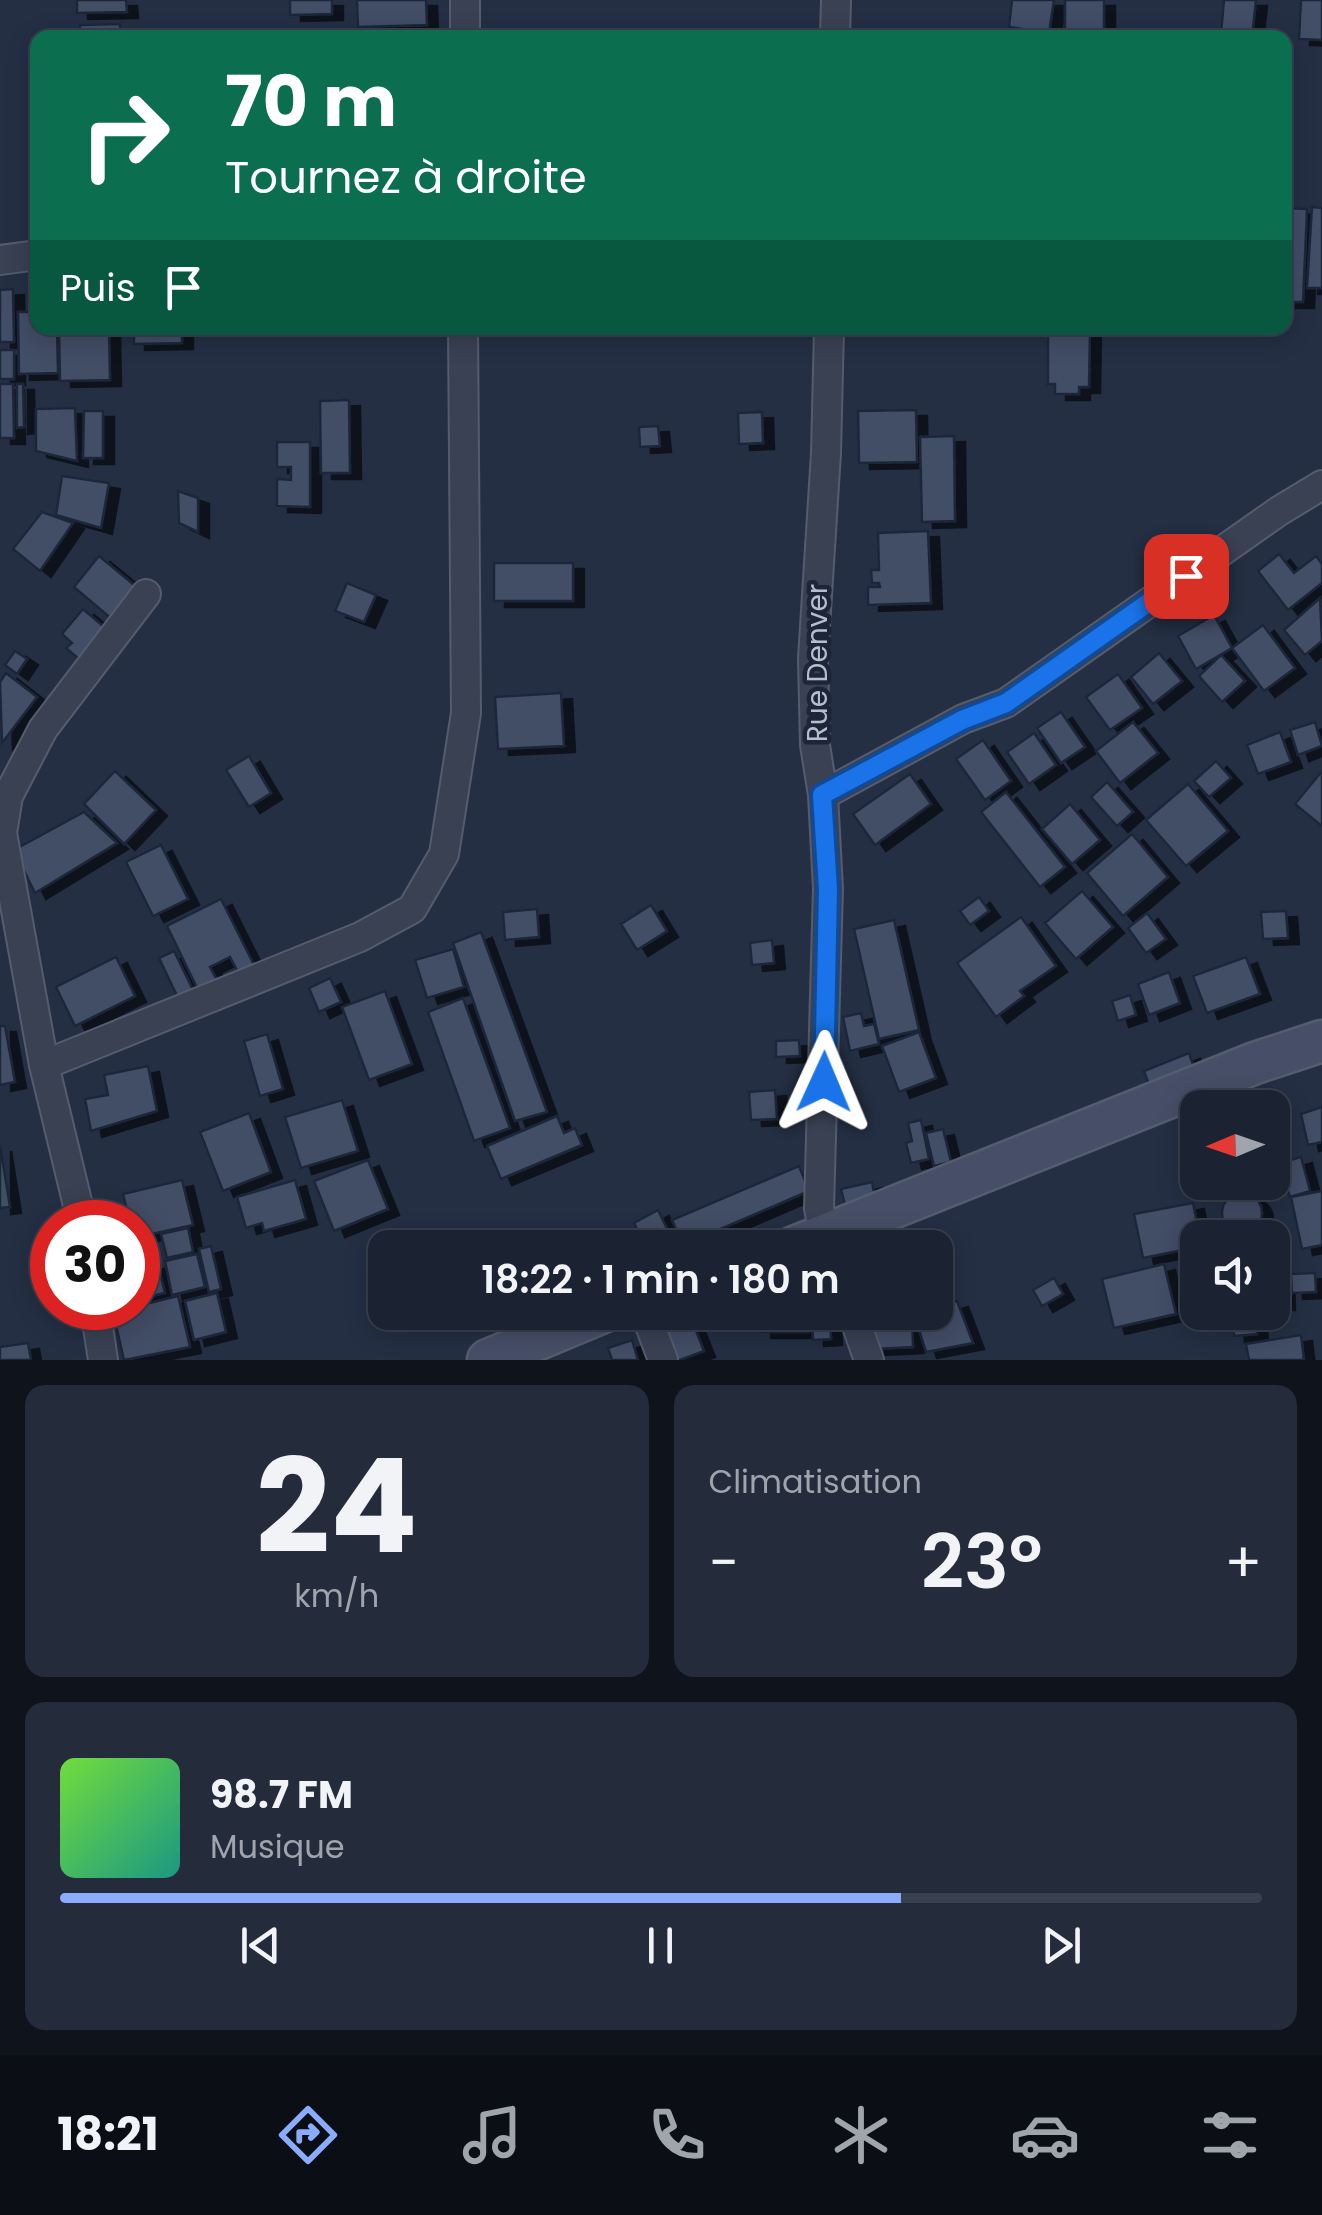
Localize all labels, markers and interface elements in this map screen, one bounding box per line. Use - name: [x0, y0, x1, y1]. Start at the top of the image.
- text: 70 m: [225, 52, 397, 151]
- icon: right: [60, 70, 190, 200]
- text: Tournez à droite: [225, 146, 587, 209]
- icon: arrive: [156, 260, 211, 315]
- text: Puis: [60, 261, 136, 314]
- pin: [1144, 534, 1229, 619]
- icon: arrive: [1159, 549, 1214, 604]
- street label: Rue Denver: [798, 584, 837, 742]
- position arrow: [772, 1030, 876, 1134]
- north arrow: [1180, 1090, 1290, 1200]
- map controls: [1180, 1090, 1290, 1330]
- speed limit sign: 30: [30, 1200, 160, 1330]
- button: sound: [1180, 1220, 1290, 1330]
- text: 18:22 · 1 min · 180 m: [481, 1253, 840, 1306]
- text: 24: [256, 1415, 418, 1598]
- text: Climatisation: [709, 1459, 922, 1504]
- text: 23°: [921, 1509, 1042, 1614]
- text: −: [709, 1524, 739, 1601]
- text: +: [1224, 1524, 1262, 1601]
- text: km/h: [294, 1573, 379, 1618]
- text: 98.7 FM: [210, 1768, 353, 1821]
- text: Musique: [210, 1824, 345, 1869]
- icon: previous: [233, 1918, 288, 1973]
- icon: pause: [633, 1918, 688, 1973]
- icon: next: [1034, 1918, 1089, 1973]
- icon: directions: [273, 2100, 343, 2170]
- icon: music: [457, 2100, 527, 2170]
- icon: phone: [642, 2100, 712, 2170]
- icon: climate: [826, 2100, 896, 2170]
- icon: car: [1010, 2100, 1080, 2170]
- icon: filters: [1195, 2100, 1265, 2170]
- text: 18:21: [57, 2103, 159, 2166]

